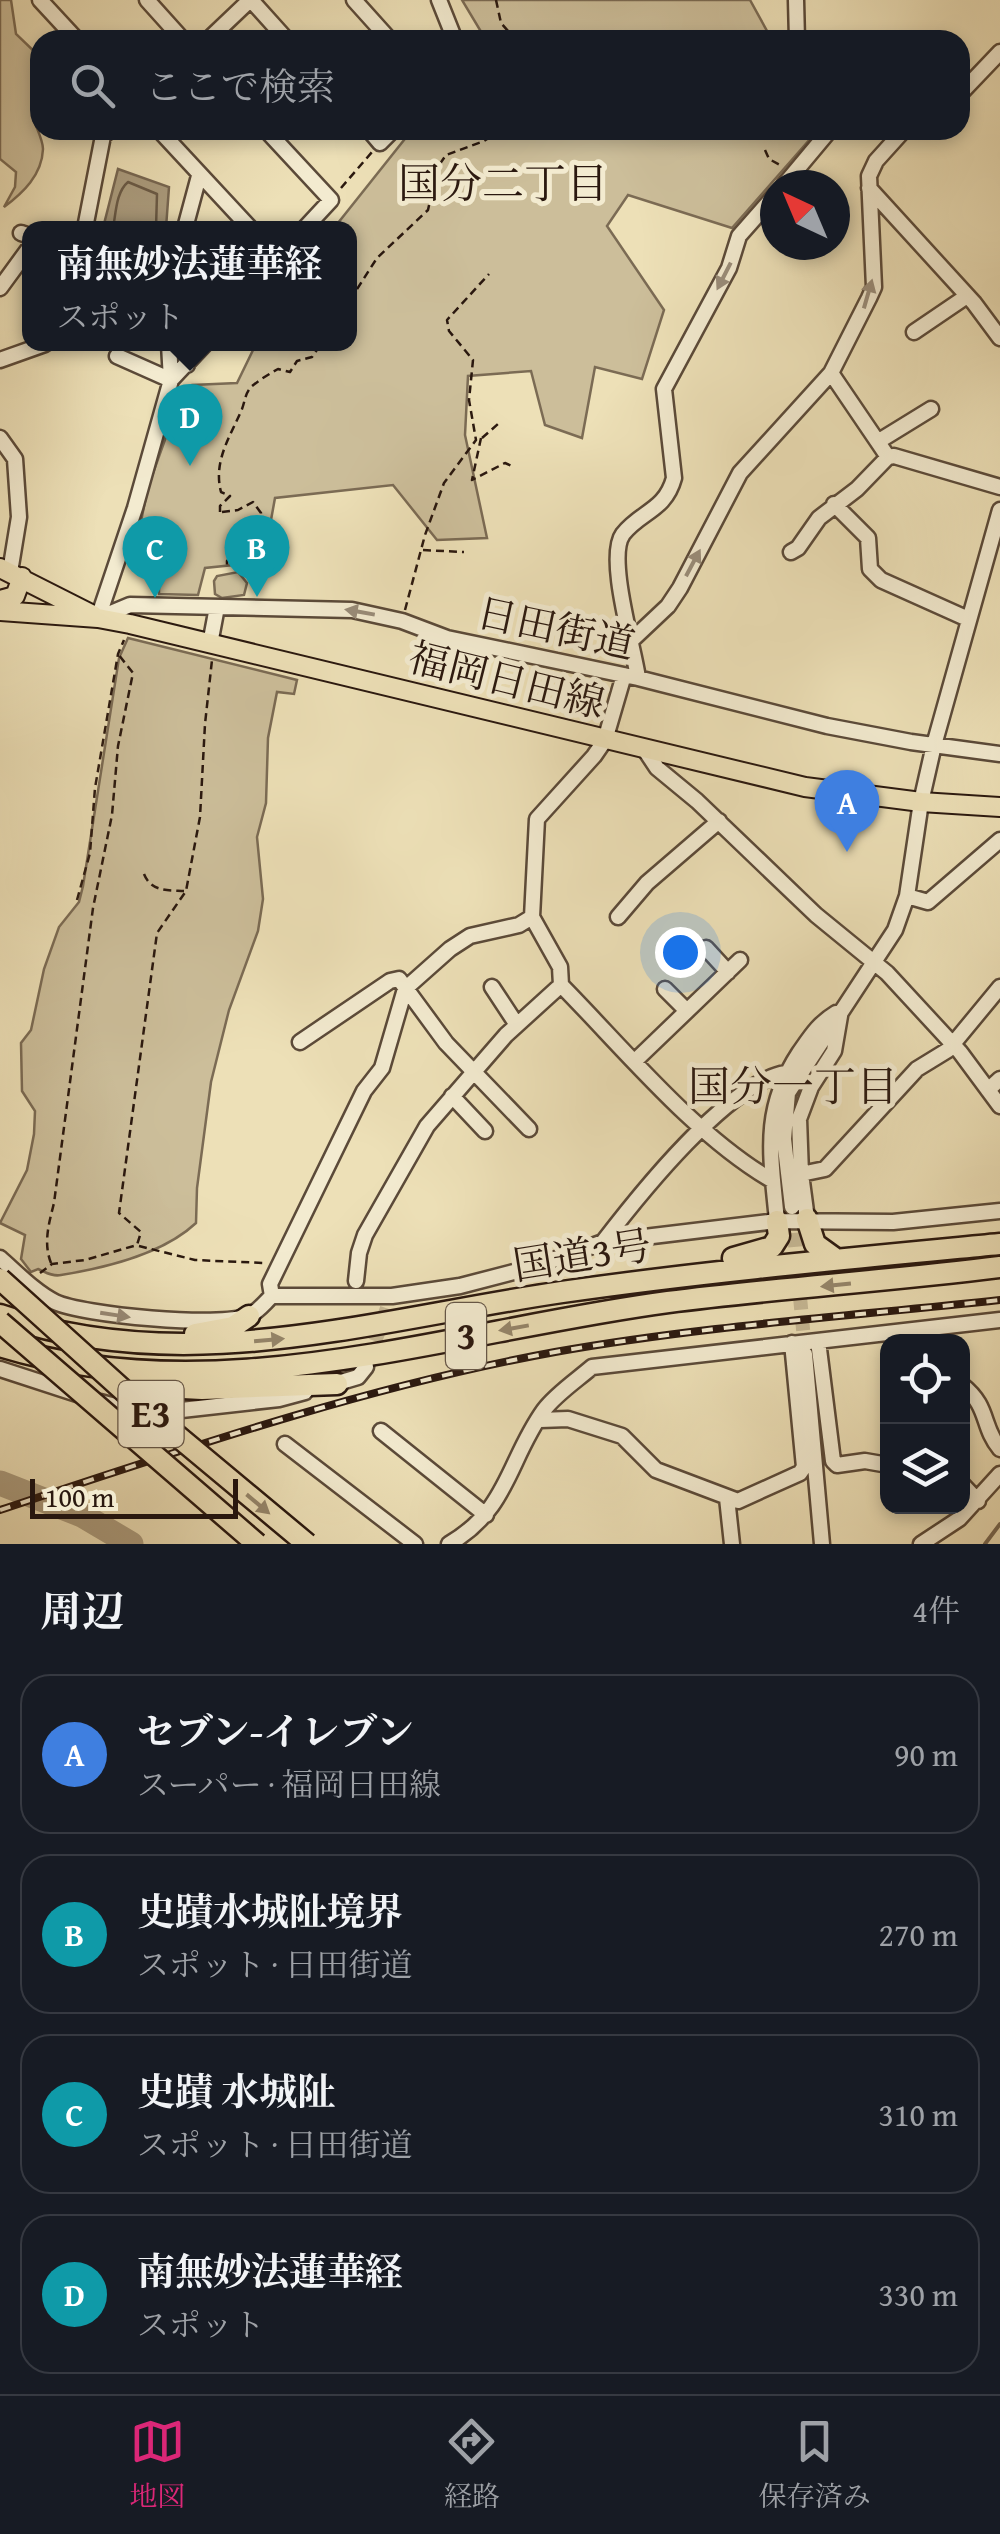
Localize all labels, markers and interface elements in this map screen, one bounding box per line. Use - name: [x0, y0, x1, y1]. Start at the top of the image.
- search box: [30, 30, 970, 140]
- icon: search: [65, 58, 120, 113]
- text: ここで検索: [145, 58, 335, 114]
- district label: 国分二丁目: [398, 152, 608, 213]
- north arrow: [760, 170, 850, 260]
- popup: [22, 221, 357, 351]
- text: 南無妙法蓮華経: [56, 235, 323, 291]
- one-way arrow: [715, 261, 732, 290]
- one-way arrow: [861, 278, 876, 308]
- text: スポット: [56, 293, 185, 340]
- pin: D: [158, 384, 222, 466]
- pin: B: [224, 514, 290, 597]
- pin: C: [122, 516, 188, 598]
- one-way arrow: [684, 549, 701, 578]
- street label: 日田街道: [472, 582, 640, 673]
- one-way arrow: [343, 604, 375, 619]
- street label: 福岡日田線: [403, 627, 611, 732]
- pin: A: [814, 770, 880, 852]
- your location: [655, 927, 706, 978]
- district label: 国分一丁目: [688, 1055, 898, 1116]
- street label: 国道3号: [509, 1214, 655, 1295]
- one-way arrow: [820, 1277, 852, 1293]
- road number: 3: [446, 1303, 486, 1369]
- one-way arrow: [100, 1308, 131, 1323]
- one-way arrow: [498, 1320, 529, 1336]
- one-way arrow: [254, 1332, 285, 1348]
- map controls: [880, 1334, 970, 1514]
- button: locate: [880, 1334, 970, 1424]
- road number: E3: [118, 1381, 184, 1447]
- button: layers: [880, 1424, 970, 1514]
- scale bar: [30, 1474, 238, 1518]
- text: 100 m: [45, 1476, 114, 1517]
- one-way arrow: [245, 1493, 270, 1514]
- text: 周辺: [40, 1580, 124, 1641]
- text: 4件: [913, 1587, 960, 1634]
- text: セブン-イレブン: [137, 1703, 414, 1759]
- text: A: [64, 1731, 85, 1778]
- text: 90 m: [894, 1731, 958, 1778]
- text: スーパー · 福岡日田線: [137, 1761, 441, 1808]
- text: 史蹟水城阯境界: [137, 1883, 403, 1939]
- text: B: [65, 1911, 84, 1958]
- text: 270 m: [879, 1911, 958, 1958]
- text: スポット · 日田街道: [137, 1941, 412, 1988]
- text: 史蹟 水城阯: [137, 2063, 335, 2119]
- text: C: [65, 2091, 84, 2138]
- text: 310 m: [879, 2091, 958, 2138]
- text: スポット · 日田街道: [137, 2121, 412, 2168]
- text: 南無妙法蓮華経: [137, 2243, 403, 2299]
- text: D: [64, 2271, 85, 2318]
- text: 330 m: [879, 2271, 958, 2318]
- text: スポット: [137, 2301, 265, 2348]
- tab: 地図: [129, 2414, 185, 2516]
- tab: 経路: [444, 2414, 500, 2516]
- tab: 保存済み: [759, 2414, 871, 2516]

